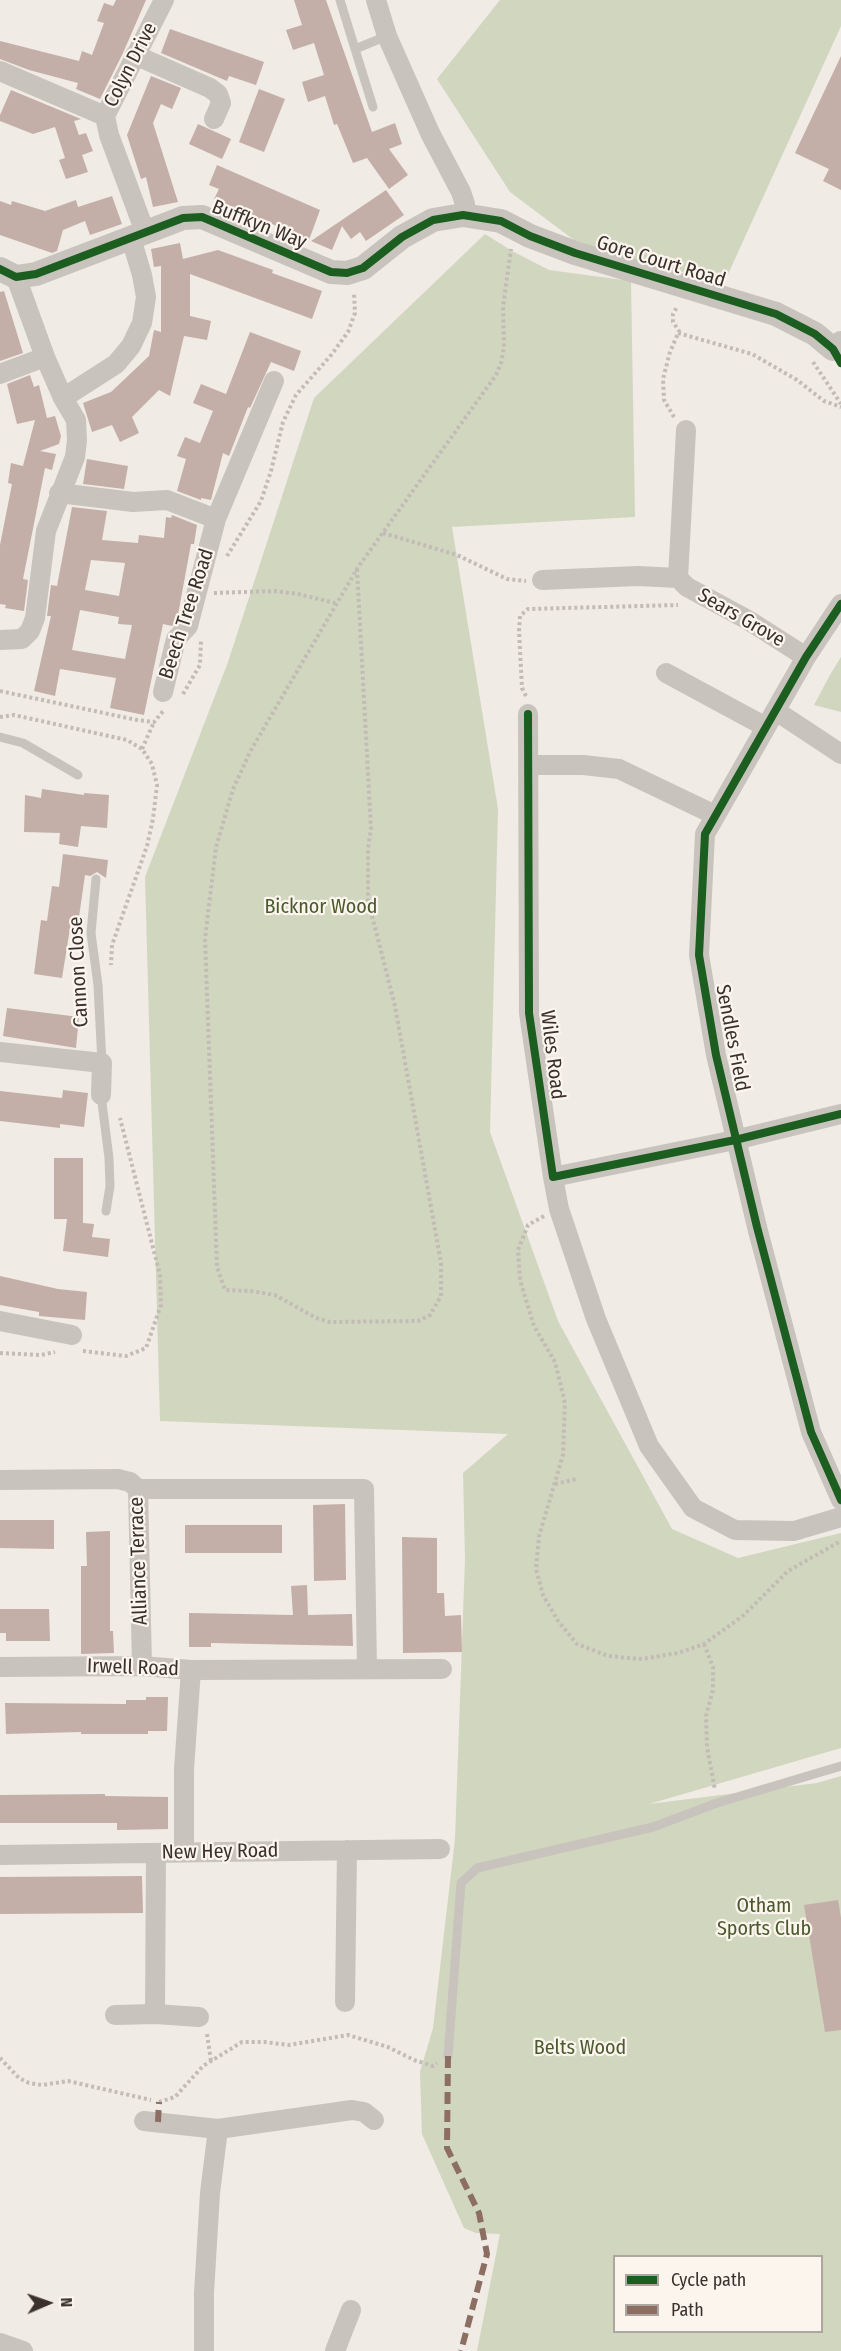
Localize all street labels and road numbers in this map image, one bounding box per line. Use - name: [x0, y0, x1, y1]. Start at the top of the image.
- street label: Colyn Drive: [99, 19, 163, 111]
- street label: Buffkyn Way: [208, 195, 310, 255]
- street label: Gore Court Road: [594, 231, 728, 293]
- street label: Beech Tree Road: [155, 546, 219, 682]
- street label: Sears Grove: [693, 584, 789, 652]
- street label: Cannon Close: [64, 916, 94, 1028]
- street label: Sendles Field: [710, 983, 754, 1093]
- street label: Wiles Road: [535, 1009, 569, 1101]
- street label: Alliance Terrace: [125, 1496, 153, 1626]
- street label: Irwell Road: [87, 1654, 179, 1682]
- street label: New Hey Road: [161, 1839, 279, 1865]

